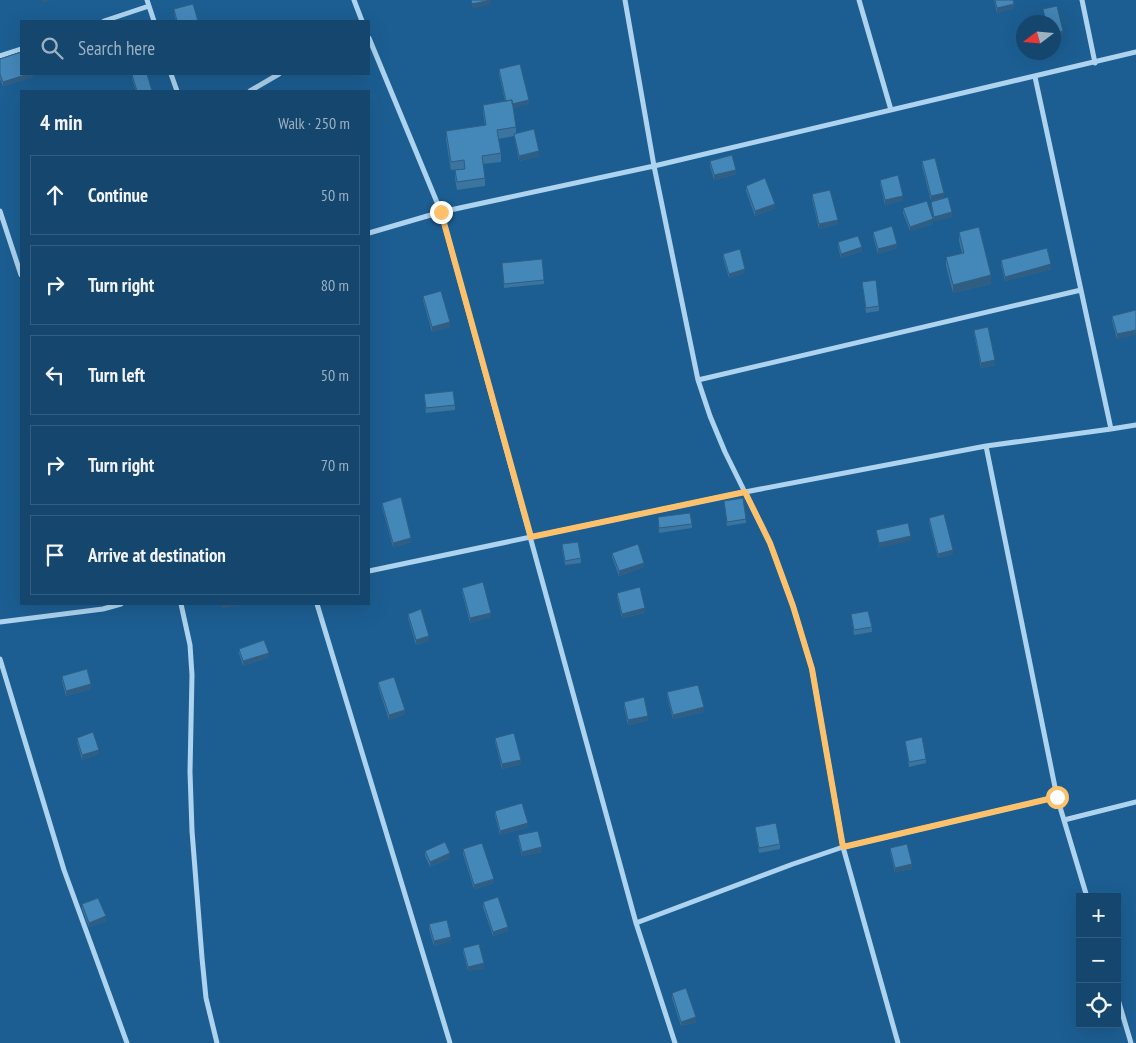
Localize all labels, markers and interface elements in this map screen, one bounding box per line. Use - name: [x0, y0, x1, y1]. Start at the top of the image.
- north arrow: [1016, 15, 1061, 60]
- search box: [20, 20, 370, 75]
- icon: search: [38, 34, 66, 62]
- text: Search here: [78, 36, 155, 60]
- text: 4 min: [40, 109, 82, 136]
- text: Walk · 250 m: [278, 113, 350, 133]
- icon: ahead: [41, 181, 69, 209]
- text: Continue: [88, 183, 148, 207]
- text: 50 m: [321, 185, 349, 205]
- route end: [430, 201, 453, 224]
- icon: right: [41, 271, 69, 299]
- text: Turn right: [88, 273, 154, 297]
- text: 80 m: [321, 275, 349, 295]
- icon: left: [41, 361, 69, 389]
- text: Turn left: [88, 363, 145, 387]
- text: 50 m: [321, 365, 349, 385]
- icon: right: [41, 451, 69, 479]
- text: Turn right: [88, 453, 154, 477]
- text: 70 m: [321, 455, 349, 475]
- icon: arrive: [41, 541, 69, 569]
- text: Arrive at destination: [88, 543, 226, 567]
- route start: [1046, 786, 1069, 809]
- map controls: [1076, 893, 1121, 1028]
- button: +: [1076, 893, 1121, 938]
- button: −: [1076, 938, 1121, 983]
- button: locate: [1076, 983, 1121, 1028]

